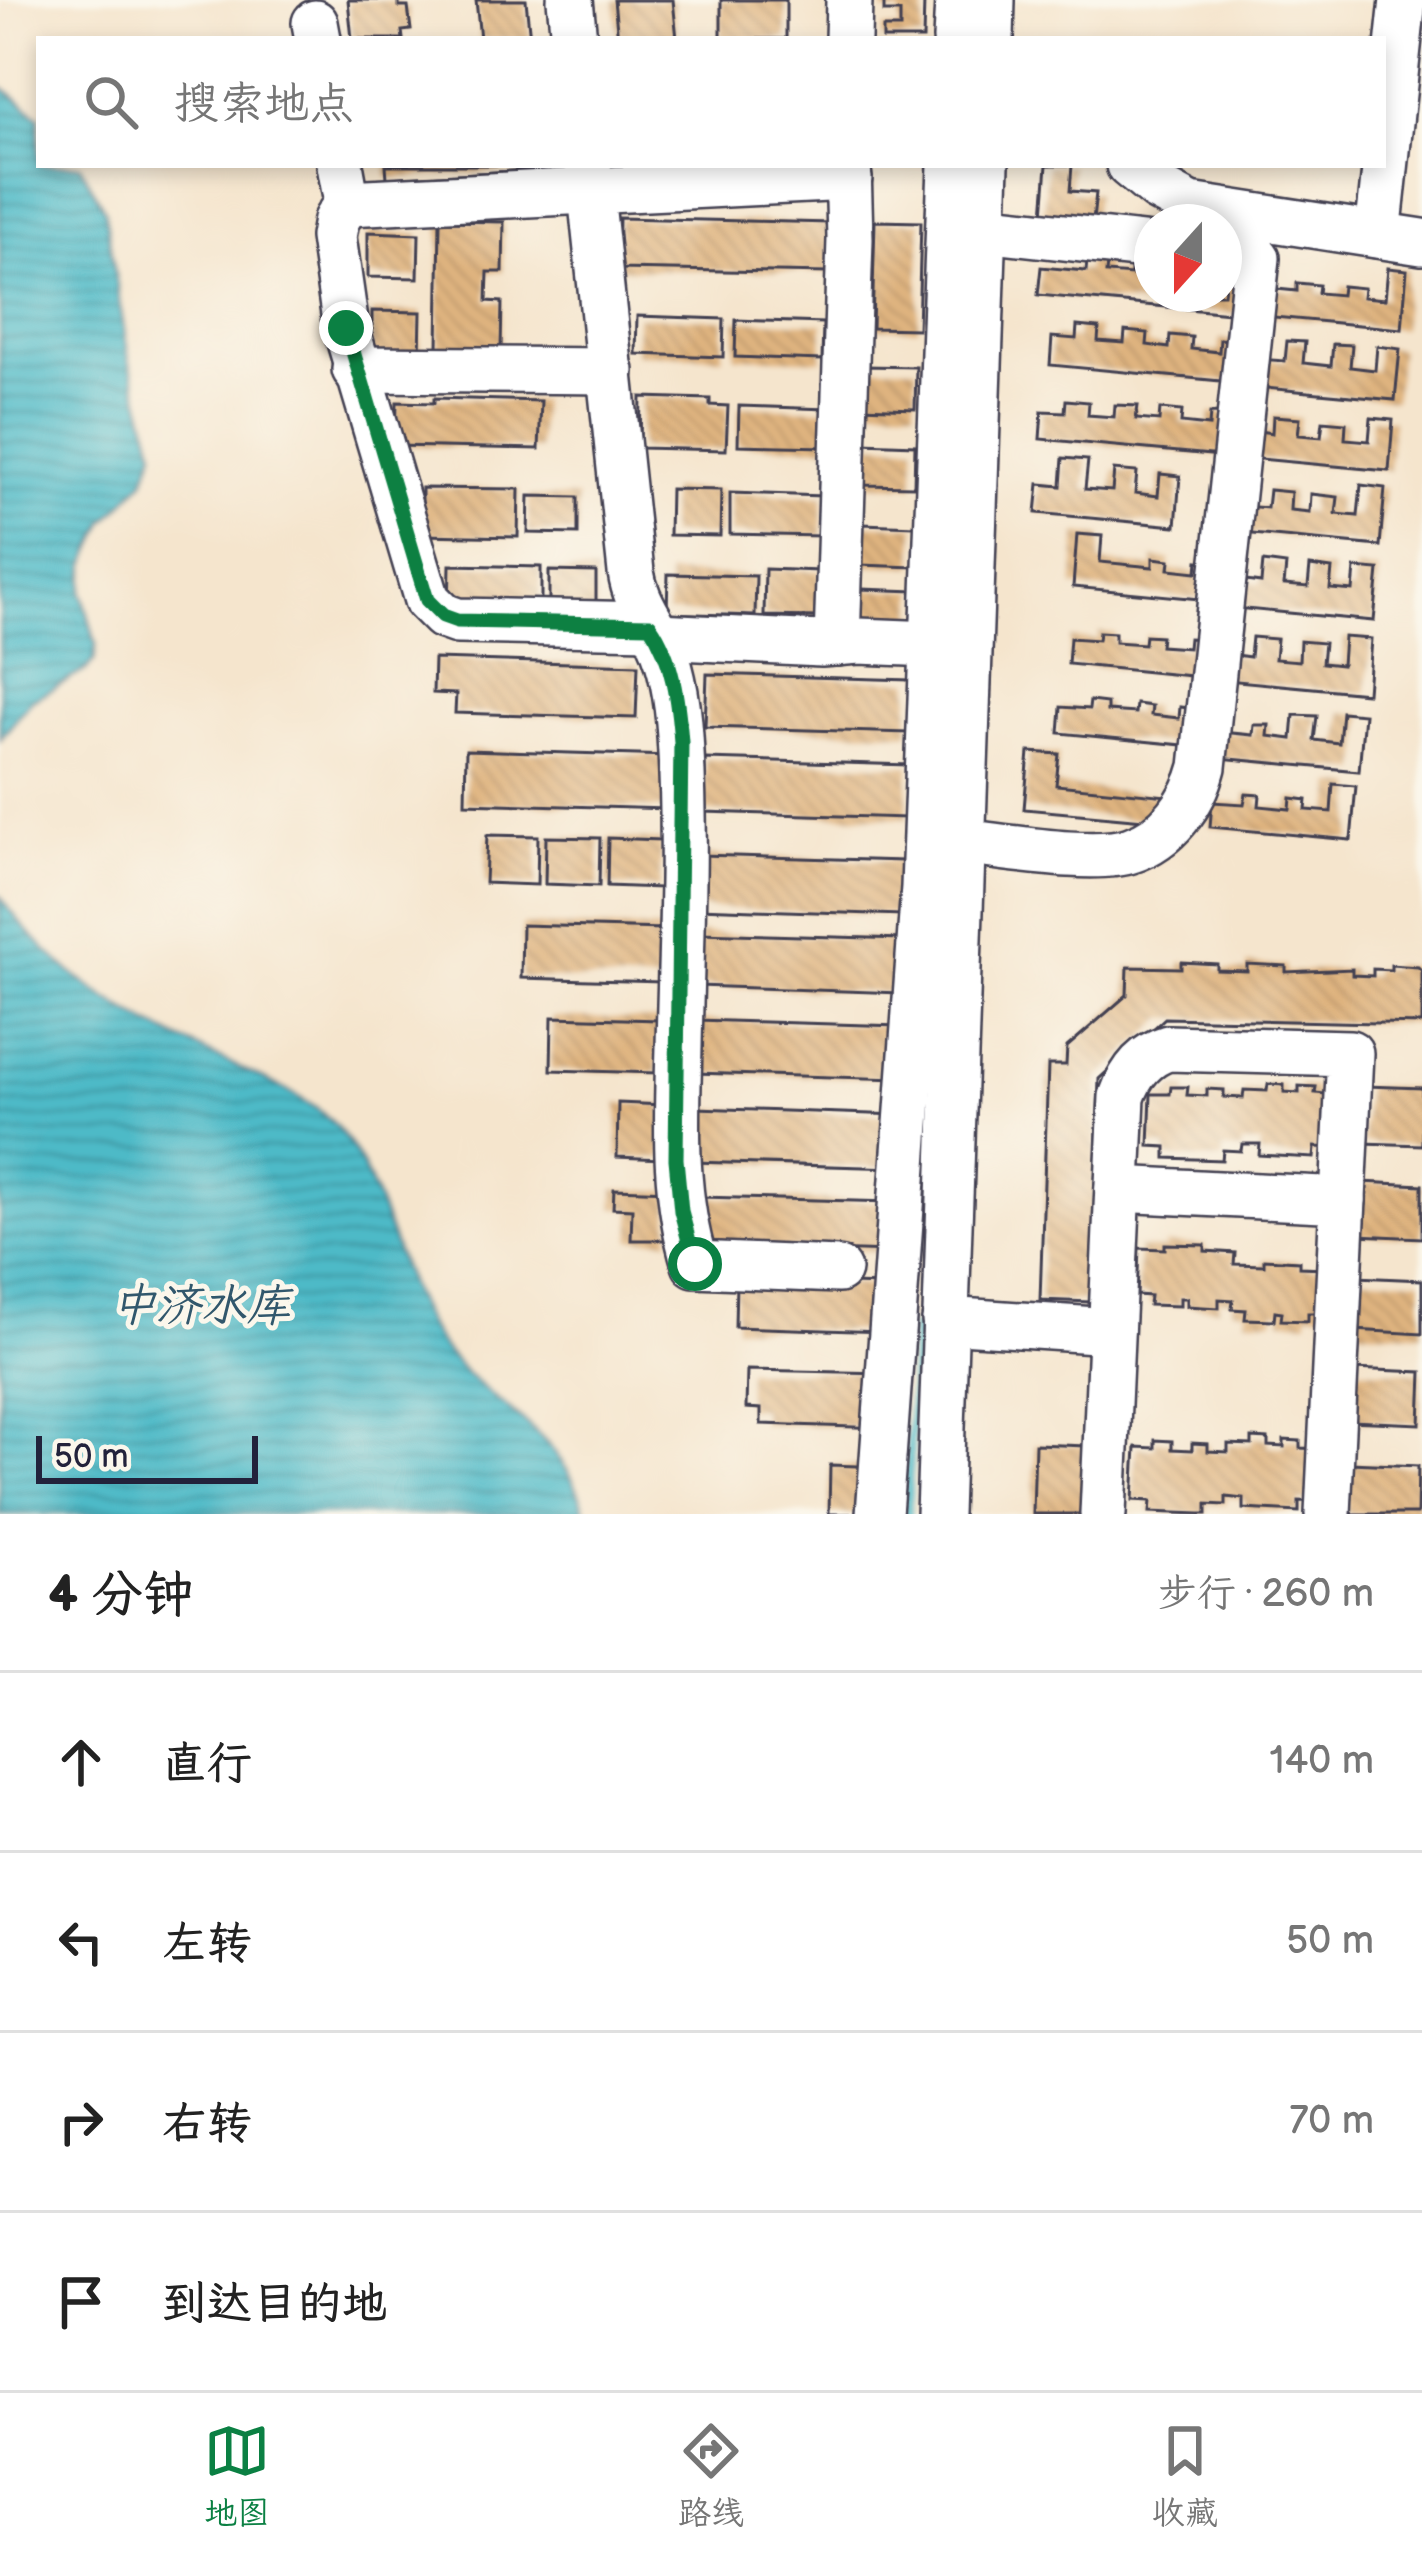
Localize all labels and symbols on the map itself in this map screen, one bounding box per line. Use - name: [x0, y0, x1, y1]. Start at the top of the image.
- north arrow: [1134, 204, 1242, 312]
- route end: [319, 301, 373, 355]
- route start: [668, 1237, 722, 1291]
- water label: 中济水库: [111, 1279, 294, 1334]
- scale bar: [36, 1430, 258, 1483]

